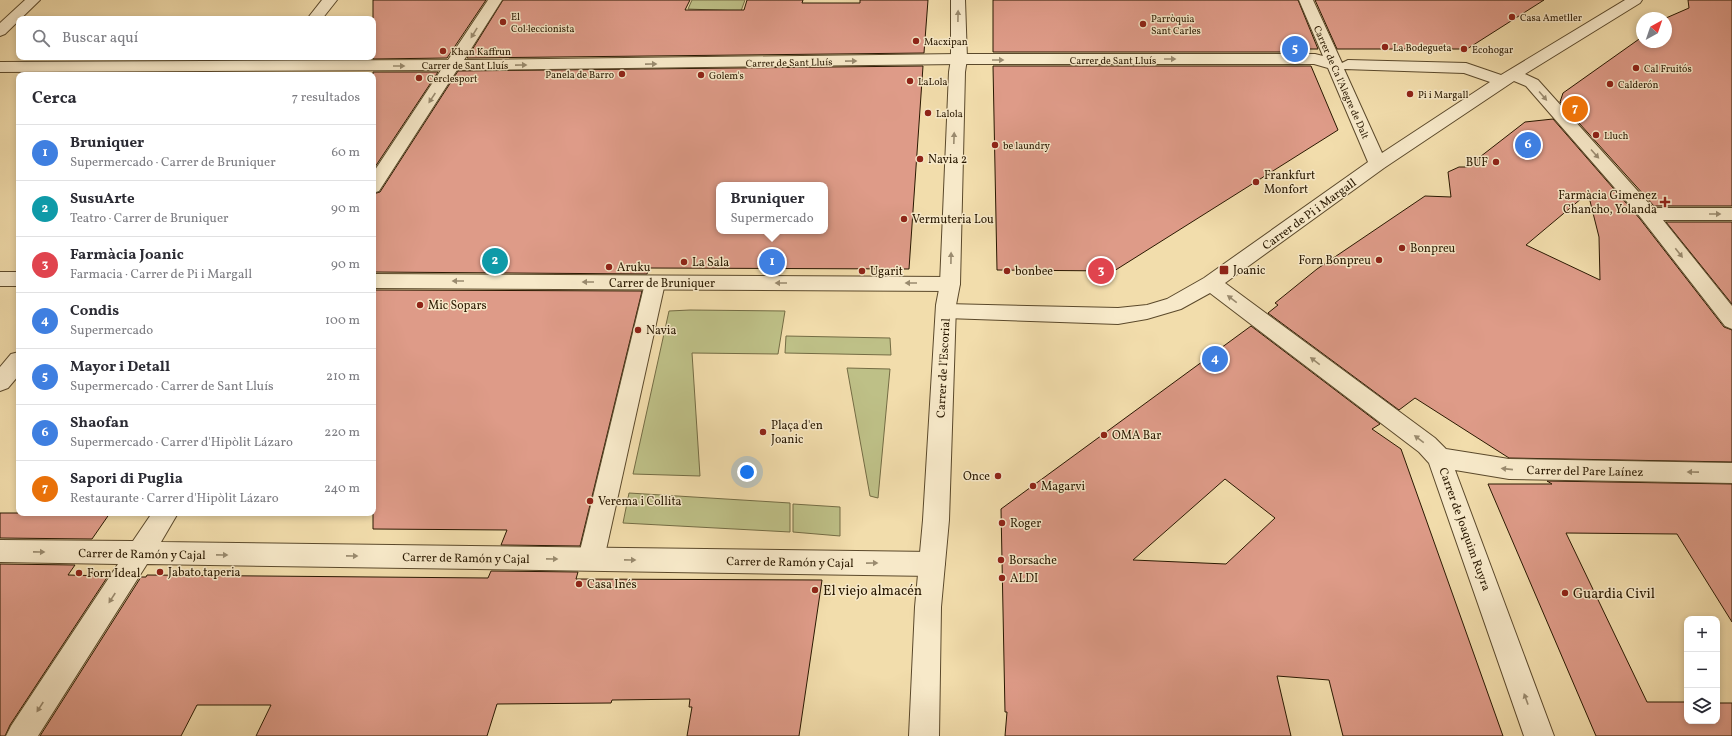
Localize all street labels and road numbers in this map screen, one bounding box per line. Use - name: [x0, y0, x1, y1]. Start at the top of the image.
- street label: Carrer de Ca l'Alegre de Dalt: [1310, 24, 1373, 142]
- street label: Carrer de Sant Lluís: [1070, 54, 1156, 68]
- street label: Carrer de Sant Lluís: [746, 55, 832, 71]
- street label: Carrer de Sant Lluís: [422, 59, 508, 73]
- street label: Carrer de Pi i Margall: [1259, 175, 1360, 254]
- street label: Carrer de Bruniquer: [609, 276, 715, 292]
- street label: Carrer de l'Escorial: [933, 317, 955, 418]
- street label: Carrer del Pare Laínez: [1527, 463, 1643, 481]
- street label: Carrer de Joaquim Ruyra: [1434, 465, 1494, 593]
- street label: Carrer de Ramón y Cajal: [78, 546, 206, 564]
- street label: Carrer de Ramón y Cajal: [402, 550, 530, 568]
- street label: Carrer de Ramón y Cajal: [726, 554, 854, 572]

